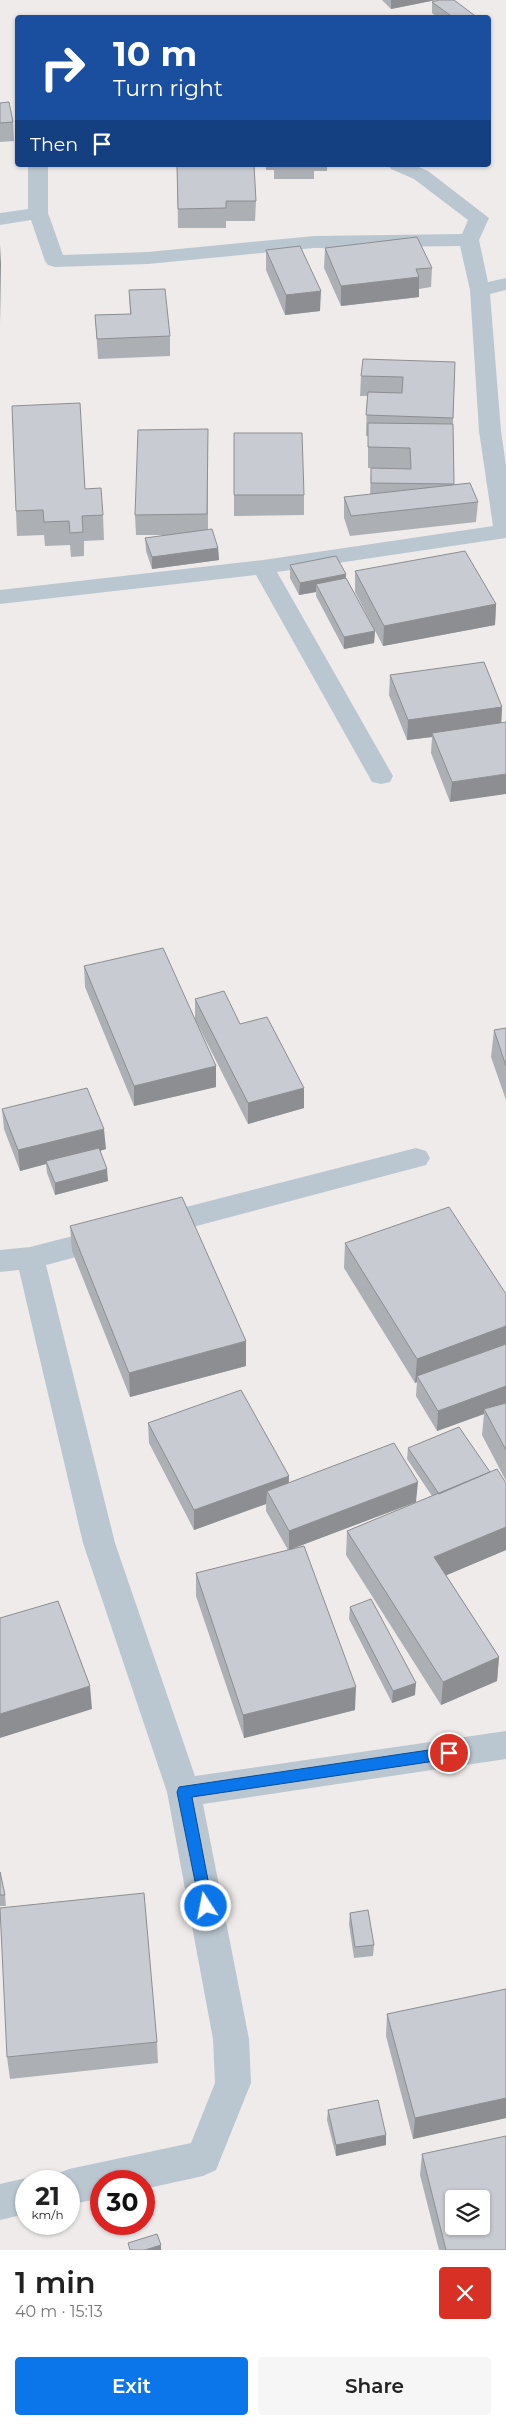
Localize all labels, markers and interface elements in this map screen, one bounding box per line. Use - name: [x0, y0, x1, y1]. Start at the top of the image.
- text: 10 m: [113, 32, 197, 75]
- icon: right: [30, 35, 95, 100]
- text: Turn right: [113, 75, 223, 102]
- icon: arrive: [88, 130, 116, 158]
- text: Then: [30, 133, 78, 156]
- pin: [428, 1732, 470, 1774]
- icon: arrive: [435, 1739, 463, 1767]
- position arrow: [179, 1879, 231, 1931]
- speed limit sign: 30: [90, 2170, 155, 2235]
- text: 21: [35, 2181, 60, 2211]
- map controls: [445, 2190, 490, 2235]
- button: layers: [445, 2190, 490, 2235]
- text: km/h: [31, 2207, 64, 2222]
- text: 1 min: [15, 2264, 96, 2301]
- button: close: [439, 2267, 491, 2319]
- text: 40 m · 15:13: [15, 2302, 103, 2321]
- button: Exit: [15, 2357, 248, 2415]
- button: Share: [258, 2357, 491, 2415]

